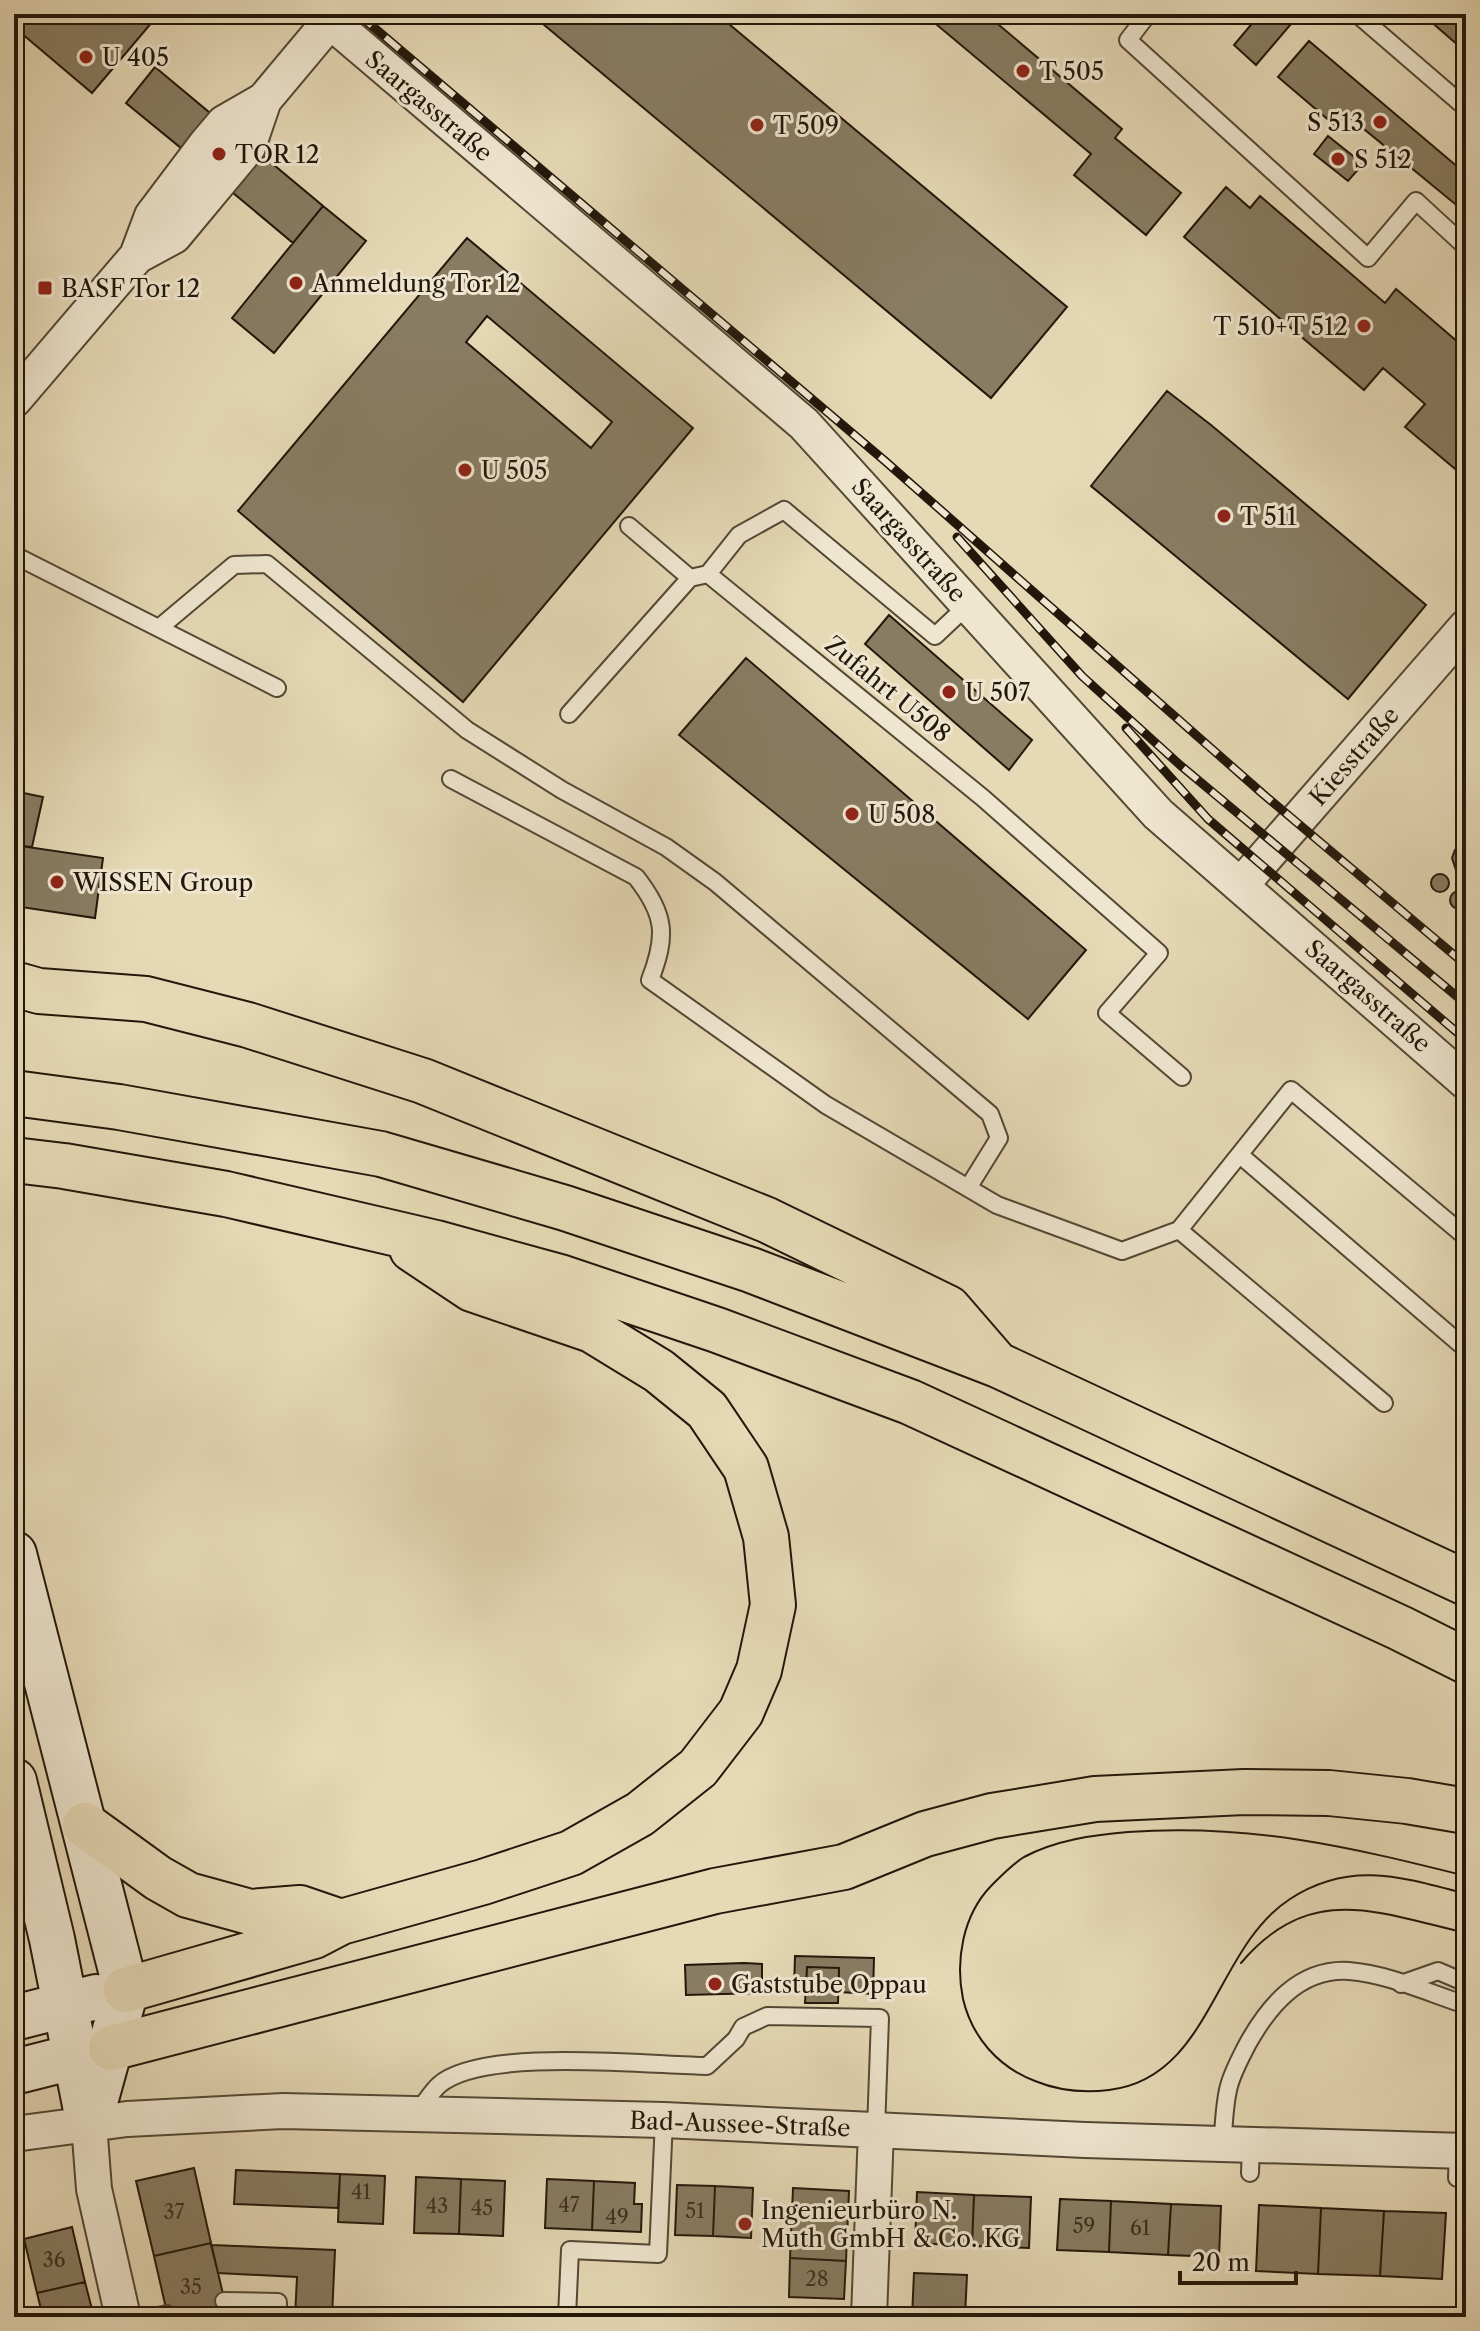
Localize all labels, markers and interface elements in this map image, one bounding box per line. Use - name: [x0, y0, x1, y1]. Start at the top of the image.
- place label: U 405: [102, 43, 169, 72]
- street label: Saargasstraße: [360, 44, 498, 168]
- marker: U 405: [77, 48, 95, 66]
- place label: T 505: [1039, 57, 1104, 86]
- marker: T 505: [1014, 62, 1032, 80]
- place label: S 513: [1307, 108, 1364, 137]
- place label: T 509: [773, 111, 839, 140]
- marker: S 513: [1371, 113, 1389, 131]
- marker: T 509: [748, 116, 766, 134]
- place label: TOR 12: [235, 140, 320, 169]
- marker: TOR 12: [210, 145, 228, 163]
- place label: S 512: [1354, 145, 1412, 174]
- marker: S 512: [1329, 150, 1347, 168]
- place label: Anmeldung Tor 12: [311, 269, 521, 298]
- place label: BASF Tor 12: [61, 274, 200, 303]
- marker: Anmeldung Tor 12: [287, 274, 305, 292]
- marker: BASF Tor 12: [36, 279, 54, 297]
- place label: T 510+T 512: [1213, 312, 1348, 341]
- marker: T 510+T 512: [1355, 317, 1373, 335]
- place label: U 505: [481, 456, 547, 485]
- marker: U 505: [456, 461, 474, 479]
- street label: Saargasstraße: [846, 472, 972, 608]
- place label: T 511: [1240, 502, 1297, 531]
- marker: T 511: [1215, 507, 1233, 525]
- street label: Zufahrt U508: [819, 630, 957, 748]
- place label: U 507: [965, 678, 1030, 707]
- marker: U 507: [940, 683, 958, 701]
- street label: Kiesstraße: [1303, 701, 1405, 811]
- place label: U 508: [868, 800, 935, 829]
- marker: U 508: [843, 805, 861, 823]
- place label: WISSEN Group: [72, 868, 253, 897]
- marker: WISSEN Group: [48, 873, 66, 891]
- street label: Saargasstraße: [1299, 934, 1437, 1058]
- place label: Gaststube Oppau: [731, 1970, 927, 1999]
- marker: Gaststube Oppau: [706, 1975, 724, 1993]
- street label: Bad-Aussee-Straße: [629, 2106, 851, 2142]
- house number: 41: [351, 2180, 372, 2204]
- house number: 47: [558, 2193, 580, 2217]
- house number: 43: [426, 2194, 448, 2218]
- house number: 45: [471, 2196, 493, 2220]
- place label: Ingenieurbüro N. Muth GmbH & Co. KG: [761, 2196, 1020, 2253]
- house number: 51: [685, 2199, 705, 2223]
- house number: 37: [164, 2200, 185, 2224]
- house number: 49: [605, 2205, 629, 2229]
- house number: 59: [1073, 2214, 1095, 2238]
- marker: Ingenieurbüro N. Muth GmbH & Co. KG: [736, 2215, 754, 2233]
- house number: 61: [1130, 2216, 1151, 2240]
- scale bar: [1180, 2235, 1296, 2285]
- house number: 36: [43, 2248, 65, 2272]
- text: 20 m: [1192, 2248, 1250, 2277]
- house number: 28: [805, 2267, 829, 2291]
- house number: 35: [180, 2275, 202, 2299]

